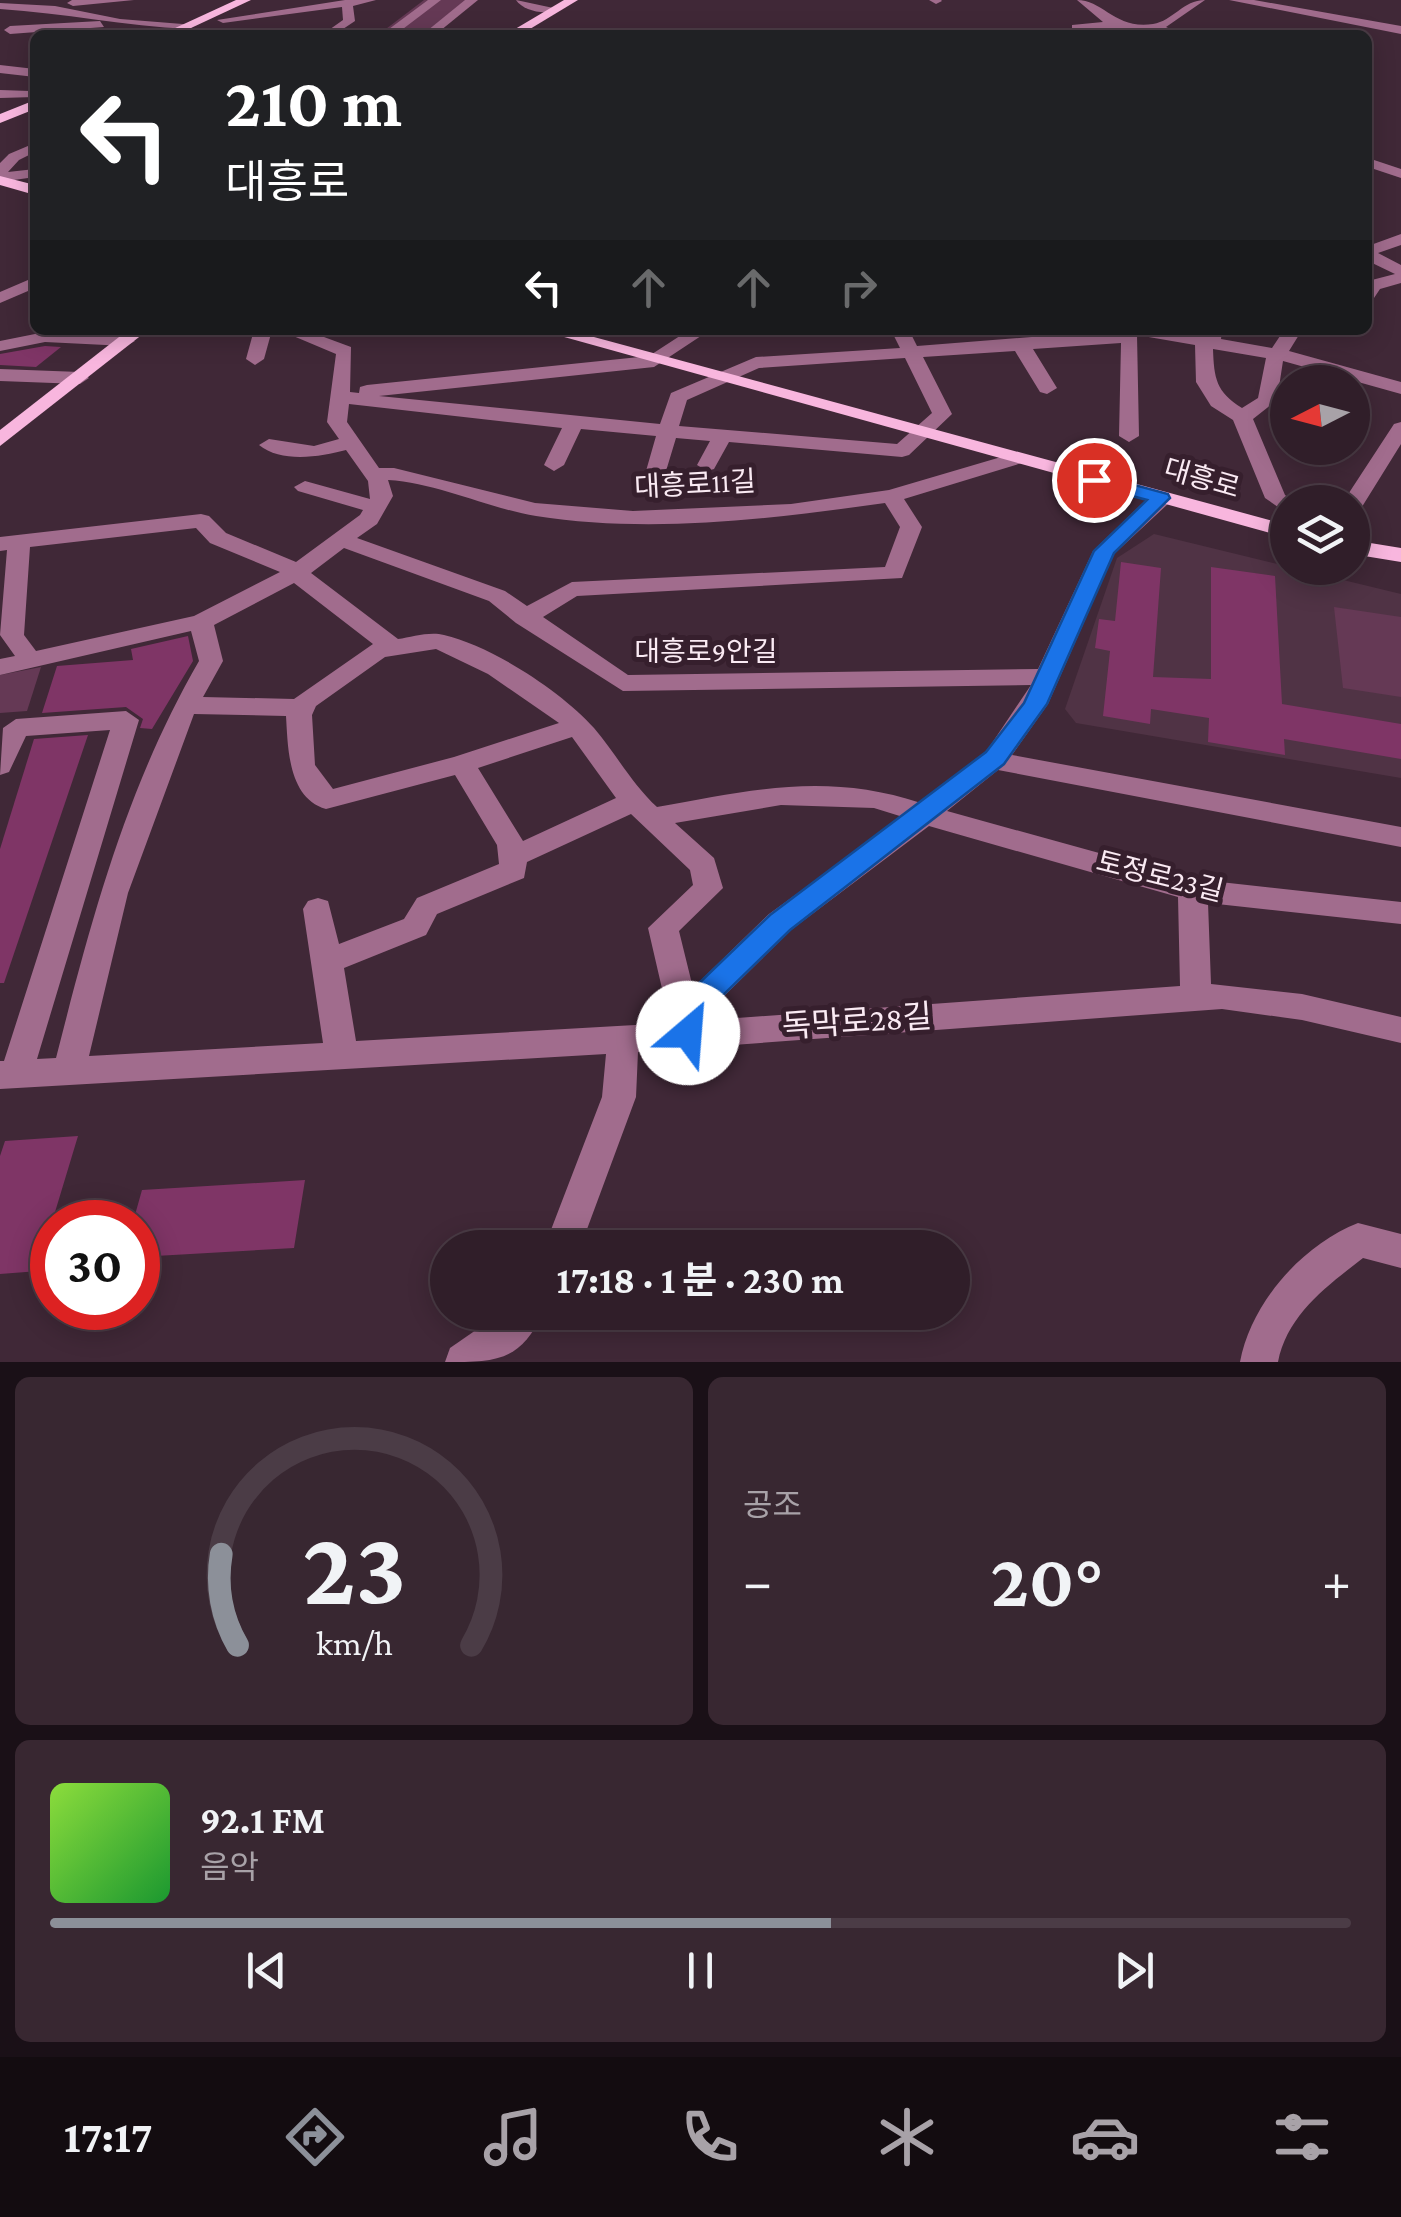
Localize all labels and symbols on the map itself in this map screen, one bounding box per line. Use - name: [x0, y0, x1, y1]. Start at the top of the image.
- north arrow: [1270, 365, 1370, 465]
- pin: [1052, 438, 1137, 523]
- street label: 대흥로: [1161, 452, 1243, 504]
- street label: 대흥로11길: [633, 465, 757, 503]
- street label: 대흥로9안길: [634, 636, 778, 667]
- street label: 토정로23길: [1093, 845, 1227, 907]
- position arrow: [636, 981, 740, 1085]
- street label: 독막로28길: [781, 998, 933, 1044]
- speed limit sign: 30: [30, 1200, 160, 1330]

